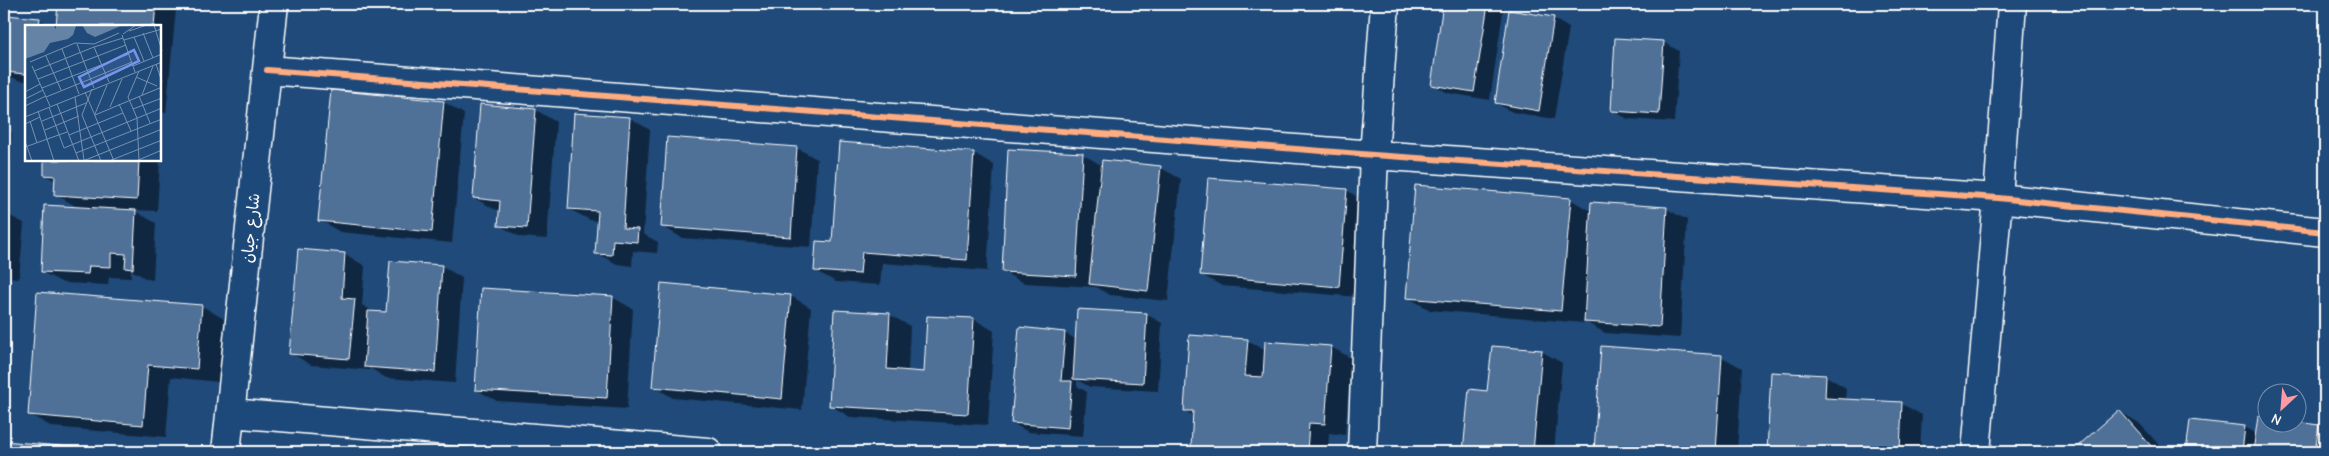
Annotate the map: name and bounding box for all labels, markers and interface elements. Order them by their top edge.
inset map [25,25,161,161]
street label: شارع جيان [238,192,266,264]
north arrow [2256,384,2306,434]
text: N [2269,410,2284,429]

